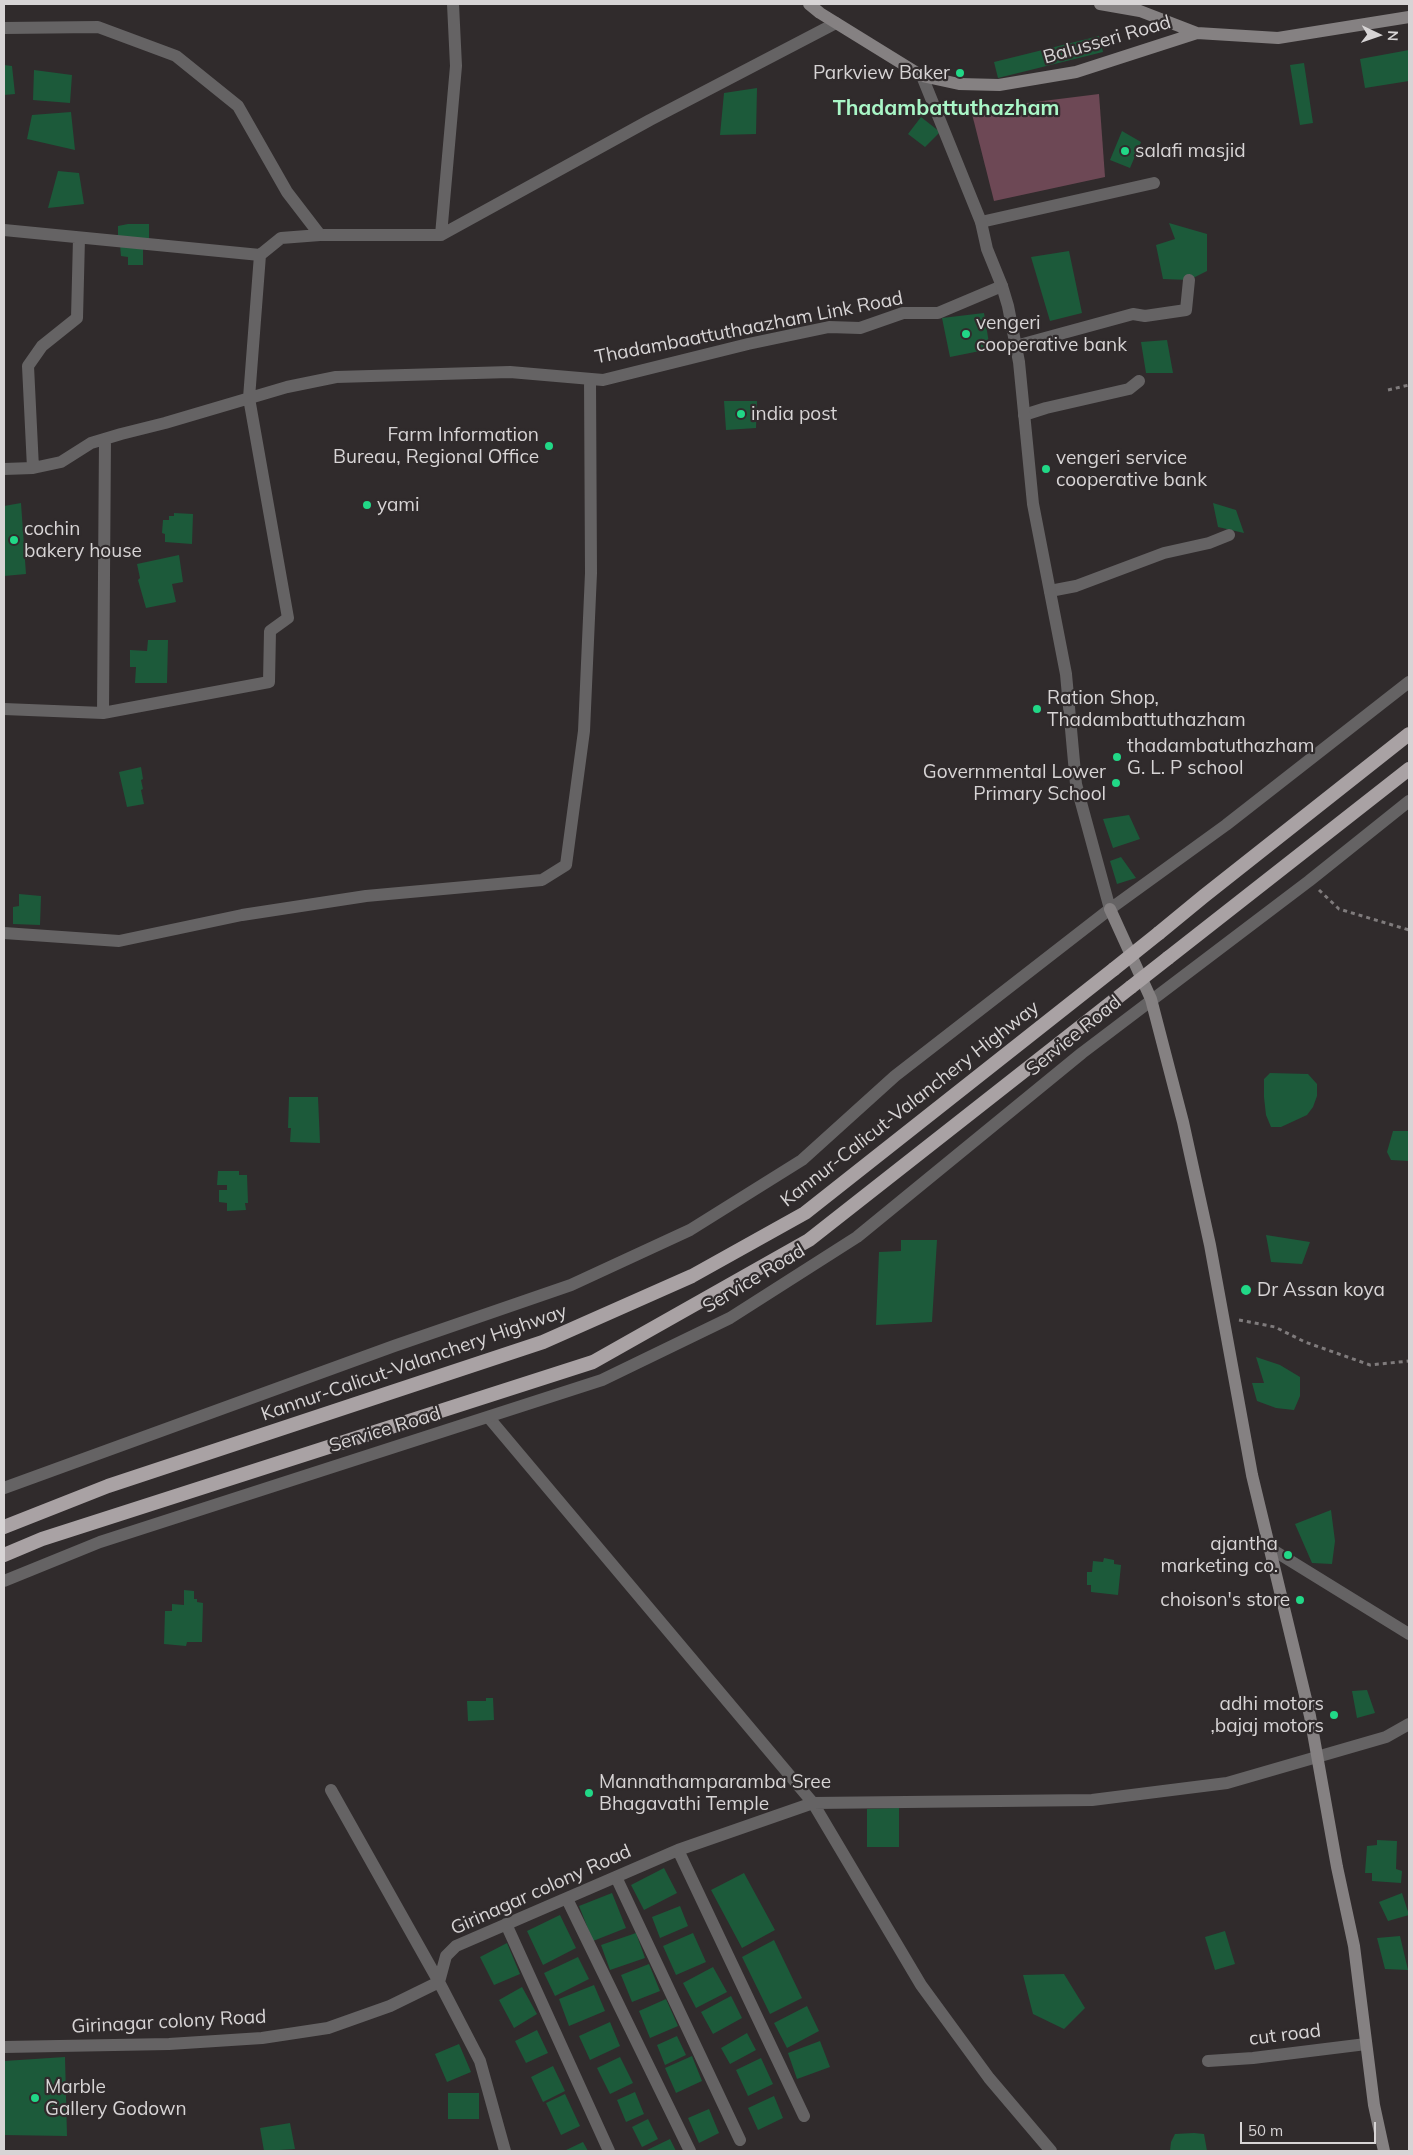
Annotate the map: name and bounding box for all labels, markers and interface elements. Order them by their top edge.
north arrow [1353,10,1403,60]
street label: Balusseri Road [1040,11,1174,69]
text: N [1384,30,1402,42]
place label: Parkview Baker [813,62,950,84]
marker: Parkview Baker [954,67,966,79]
district label: Thadambattuthazham [833,96,1059,122]
place label: salafi masjid [1135,140,1246,162]
marker: salafi masjid [1119,145,1131,157]
street label: Thadambaattuthaazham Link Road [593,287,905,369]
place label: vengeri cooperative bank [976,312,1127,356]
marker: vengeri cooperative bank [960,328,972,340]
place label: india post [751,403,837,425]
marker: india post [735,408,747,420]
place label: Farm Information Bureau, Regional Office [333,424,539,468]
marker: Farm Information Bureau, Regional Office [543,440,555,452]
place label: vengeri service cooperative bank [1056,447,1207,491]
marker: vengeri service cooperative bank [1040,463,1052,475]
place label: yami [377,494,420,516]
marker: yami [361,499,373,511]
place label: cochin bakery house [24,518,142,562]
marker: cochin bakery house [8,534,20,546]
place label: Ration Shop, Thadambattuthazham [1047,687,1246,731]
marker: Ration Shop, Thadambattuthazham [1031,703,1043,715]
place label: thadambatuthazham G. L. P school [1127,735,1314,779]
marker: thadambatuthazham G. L. P school [1111,751,1123,763]
place label: Governmental Lower Primary School [923,761,1106,805]
marker: Governmental Lower Primary School [1110,777,1122,789]
street label: Service Road [1022,991,1126,1081]
street label: Kannur-Calicut-Valanchery Highway [776,996,1044,1212]
street label: Service Road [699,1240,809,1318]
place label: Dr Assan koya [1257,1279,1385,1301]
marker: Dr Assan koya [1239,1283,1253,1297]
street label: Kannur-Calicut-Valanchery Highway [258,1300,570,1426]
street label: Service Road [327,1402,443,1458]
place label: ajantha marketing co. [1160,1533,1278,1577]
marker: ajantha marketing co. [1282,1549,1294,1561]
place label: choison's store [1160,1589,1290,1611]
marker: choison's store [1294,1594,1306,1606]
place label: adhi motors ,bajaj motors [1210,1693,1324,1737]
marker: adhi motors ,bajaj motors [1328,1709,1340,1721]
place label: Mannathamparamba Sree Bhagavathi Temple [599,1771,831,1815]
marker: Mannathamparamba Sree Bhagavathi Temple [583,1787,595,1799]
street label: Girinagar colony Road [447,1840,635,1940]
street label: Girinagar colony Road [71,2006,267,2038]
street label: cut road [1248,2019,1322,2051]
place label: Marble Gallery Godown [45,2076,187,2120]
marker: Marble Gallery Godown [29,2092,41,2104]
scale bar [1243,2112,1379,2144]
text: 50 m [1248,2121,1283,2140]

